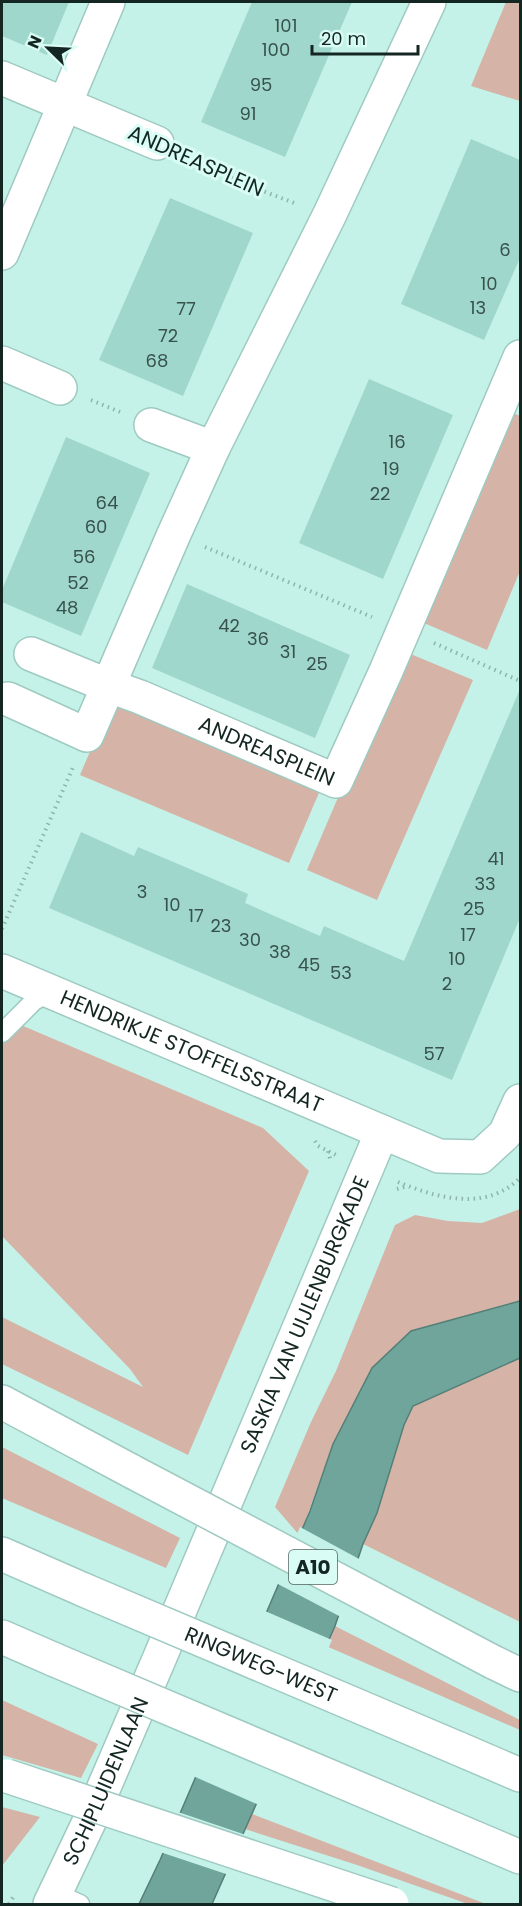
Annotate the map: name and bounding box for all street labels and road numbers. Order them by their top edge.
street label: ANDREASPLEIN [124,118,269,203]
street label: ANDREASPLEIN [194,709,340,793]
street label: HENDRIKJE STOFFELSSTRAAT [56,982,328,1119]
street label: SASKIA VAN UIJLENBURGKADE [233,1171,376,1458]
road number: A10 [289,1550,337,1584]
street label: RINGWEG-WEST [180,1619,342,1710]
street label: SCHIPLUIDENLAAN [55,1692,155,1870]

